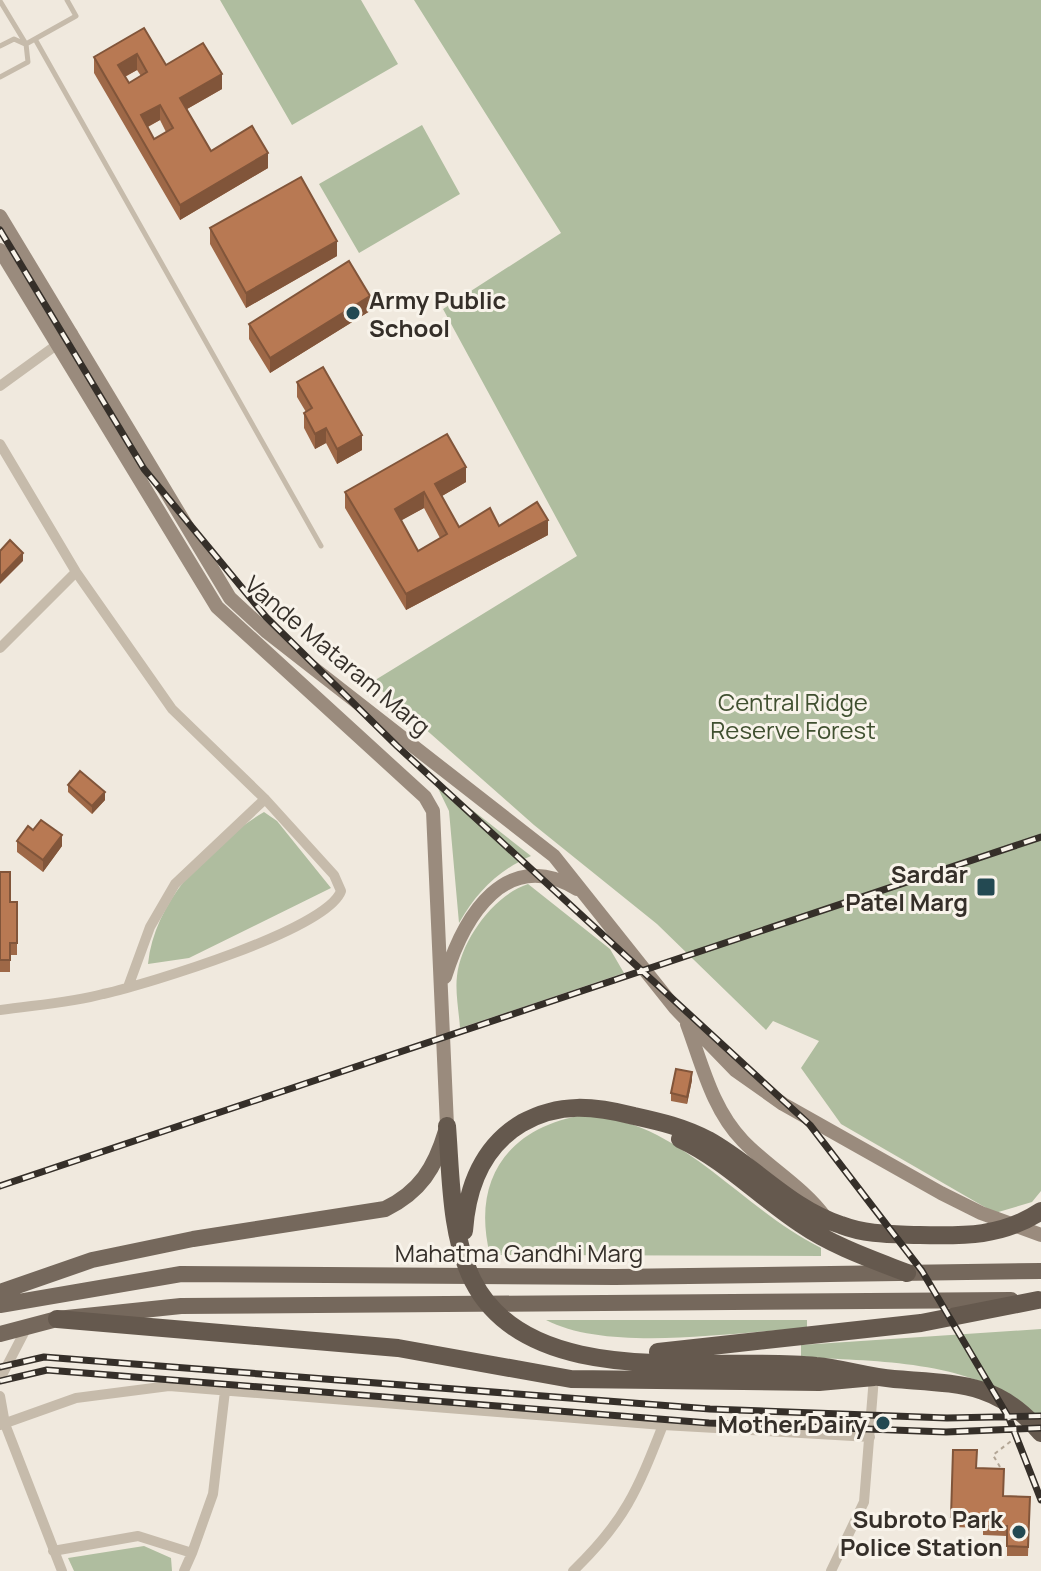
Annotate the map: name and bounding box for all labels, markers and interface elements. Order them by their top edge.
place label: Army Public School [369,283,507,344]
marker: Army Public School [344,304,362,322]
street label: Vande Mataram Marg [238,567,438,743]
park label: Central Ridge Reserve Forest [710,685,876,746]
place label: Sardar Patel Marg [845,857,968,918]
marker: Sardar Patel Marg [975,876,997,898]
street label: Mahatma Gandhi Marg [395,1236,643,1269]
place label: Mother Dairy [717,1407,868,1440]
marker: Mother Dairy [874,1414,892,1432]
place label: Subroto Park Police Station [840,1502,1004,1563]
marker: Subroto Park Police Station [1010,1523,1028,1541]

